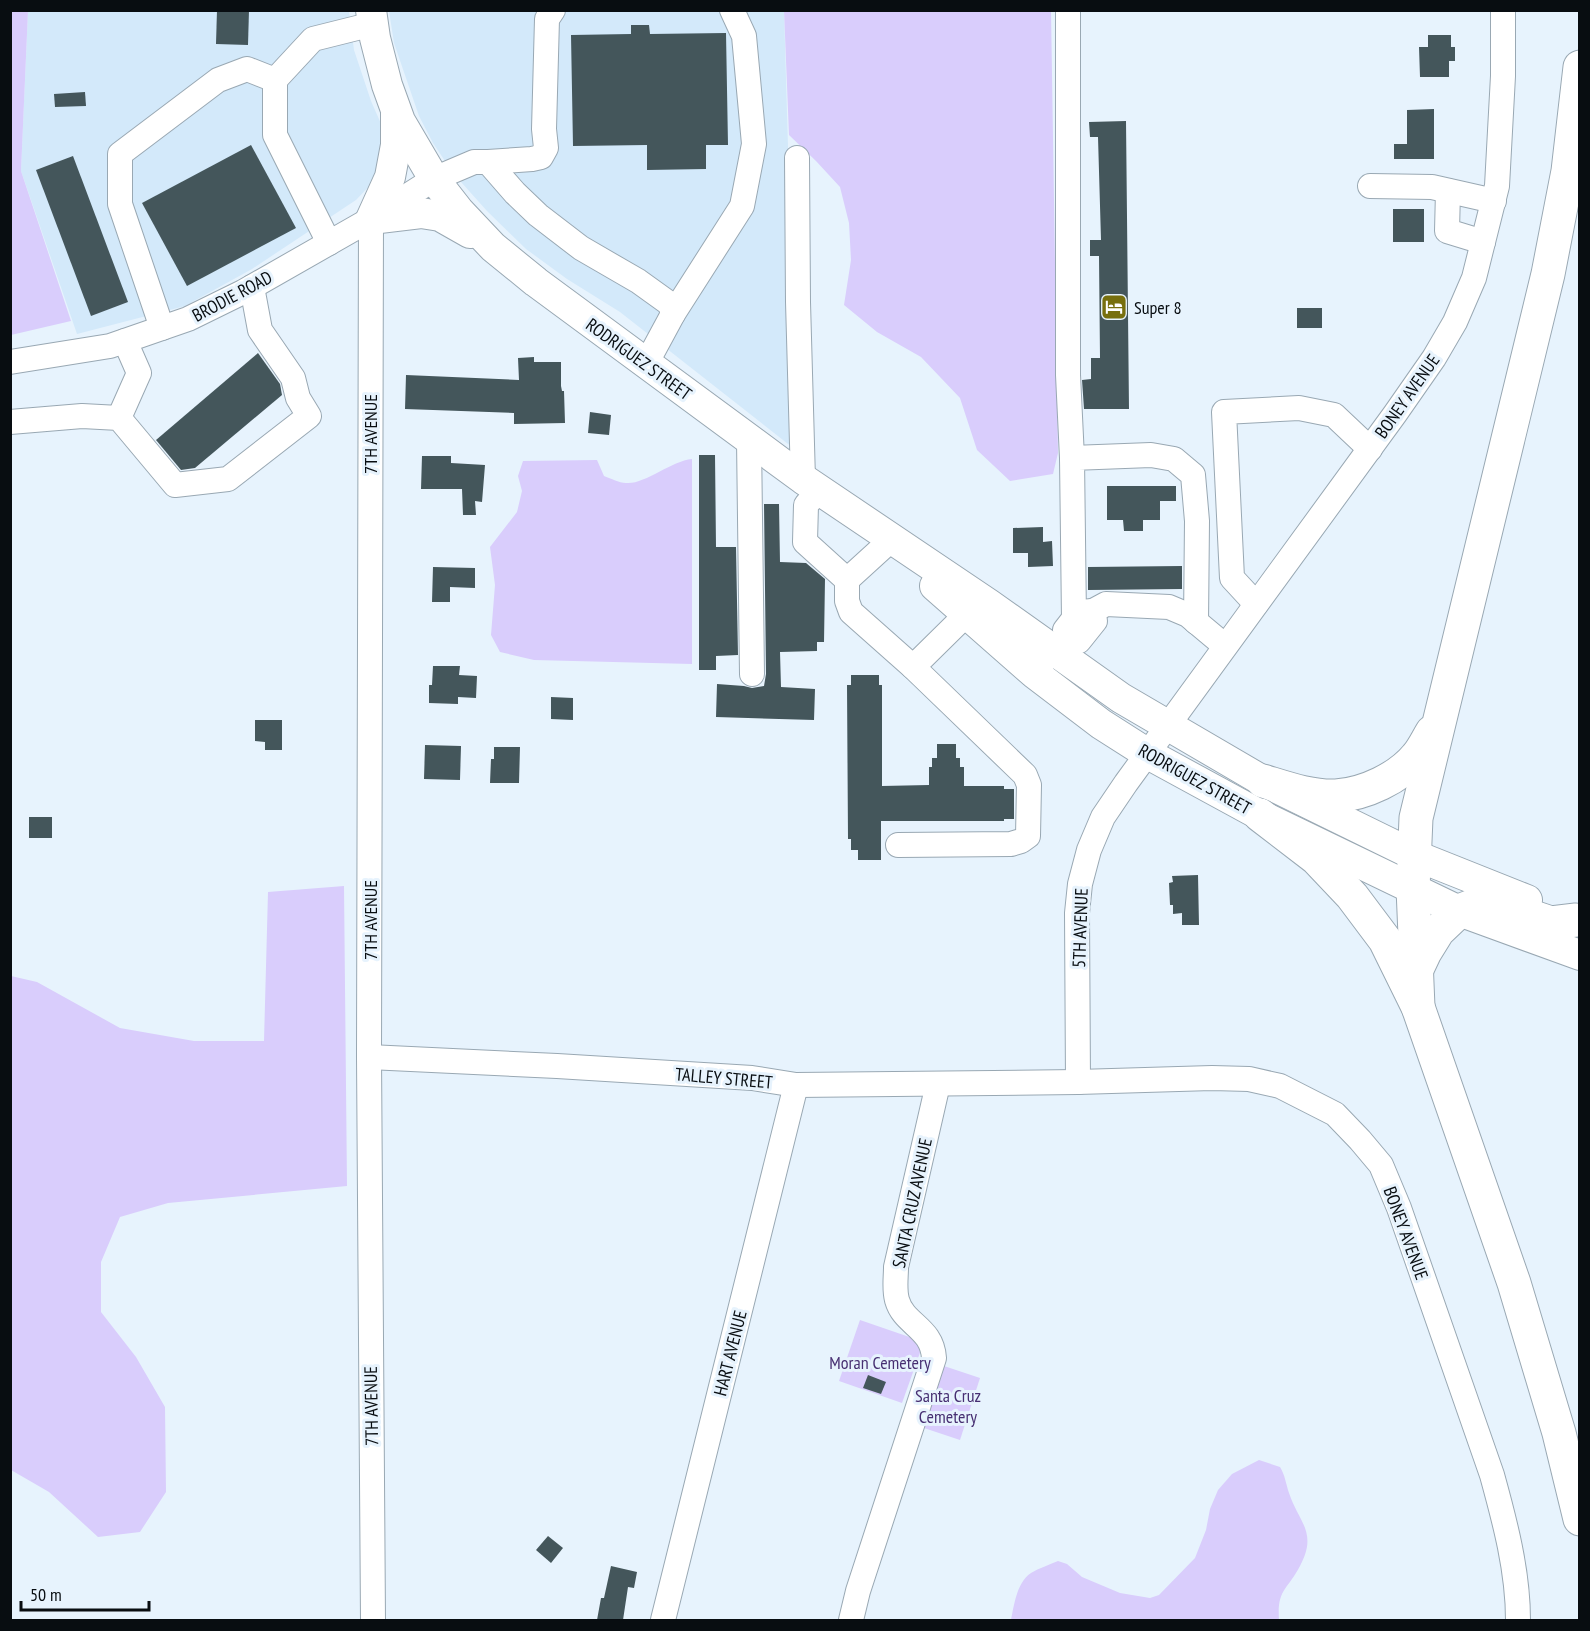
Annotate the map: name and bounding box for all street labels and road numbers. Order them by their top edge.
street label: BRODIE ROAD [188,265,276,327]
street label: RODRIGUEZ STREET [582,313,696,405]
street label: BONEY AVENUE [1370,349,1444,443]
street label: 7TH AVENUE [359,394,382,474]
street label: RODRIGUEZ STREET [1135,739,1255,819]
street label: 7TH AVENUE [359,880,382,960]
street label: 5TH AVENUE [1067,888,1093,968]
street label: TALLEY STREET [674,1062,774,1094]
street label: SANTA CRUZ AVENUE [887,1136,937,1270]
street label: BONEY AVENUE [1379,1183,1433,1283]
street label: HART AVENUE [708,1308,752,1398]
street label: 7TH AVENUE [359,1366,383,1446]

